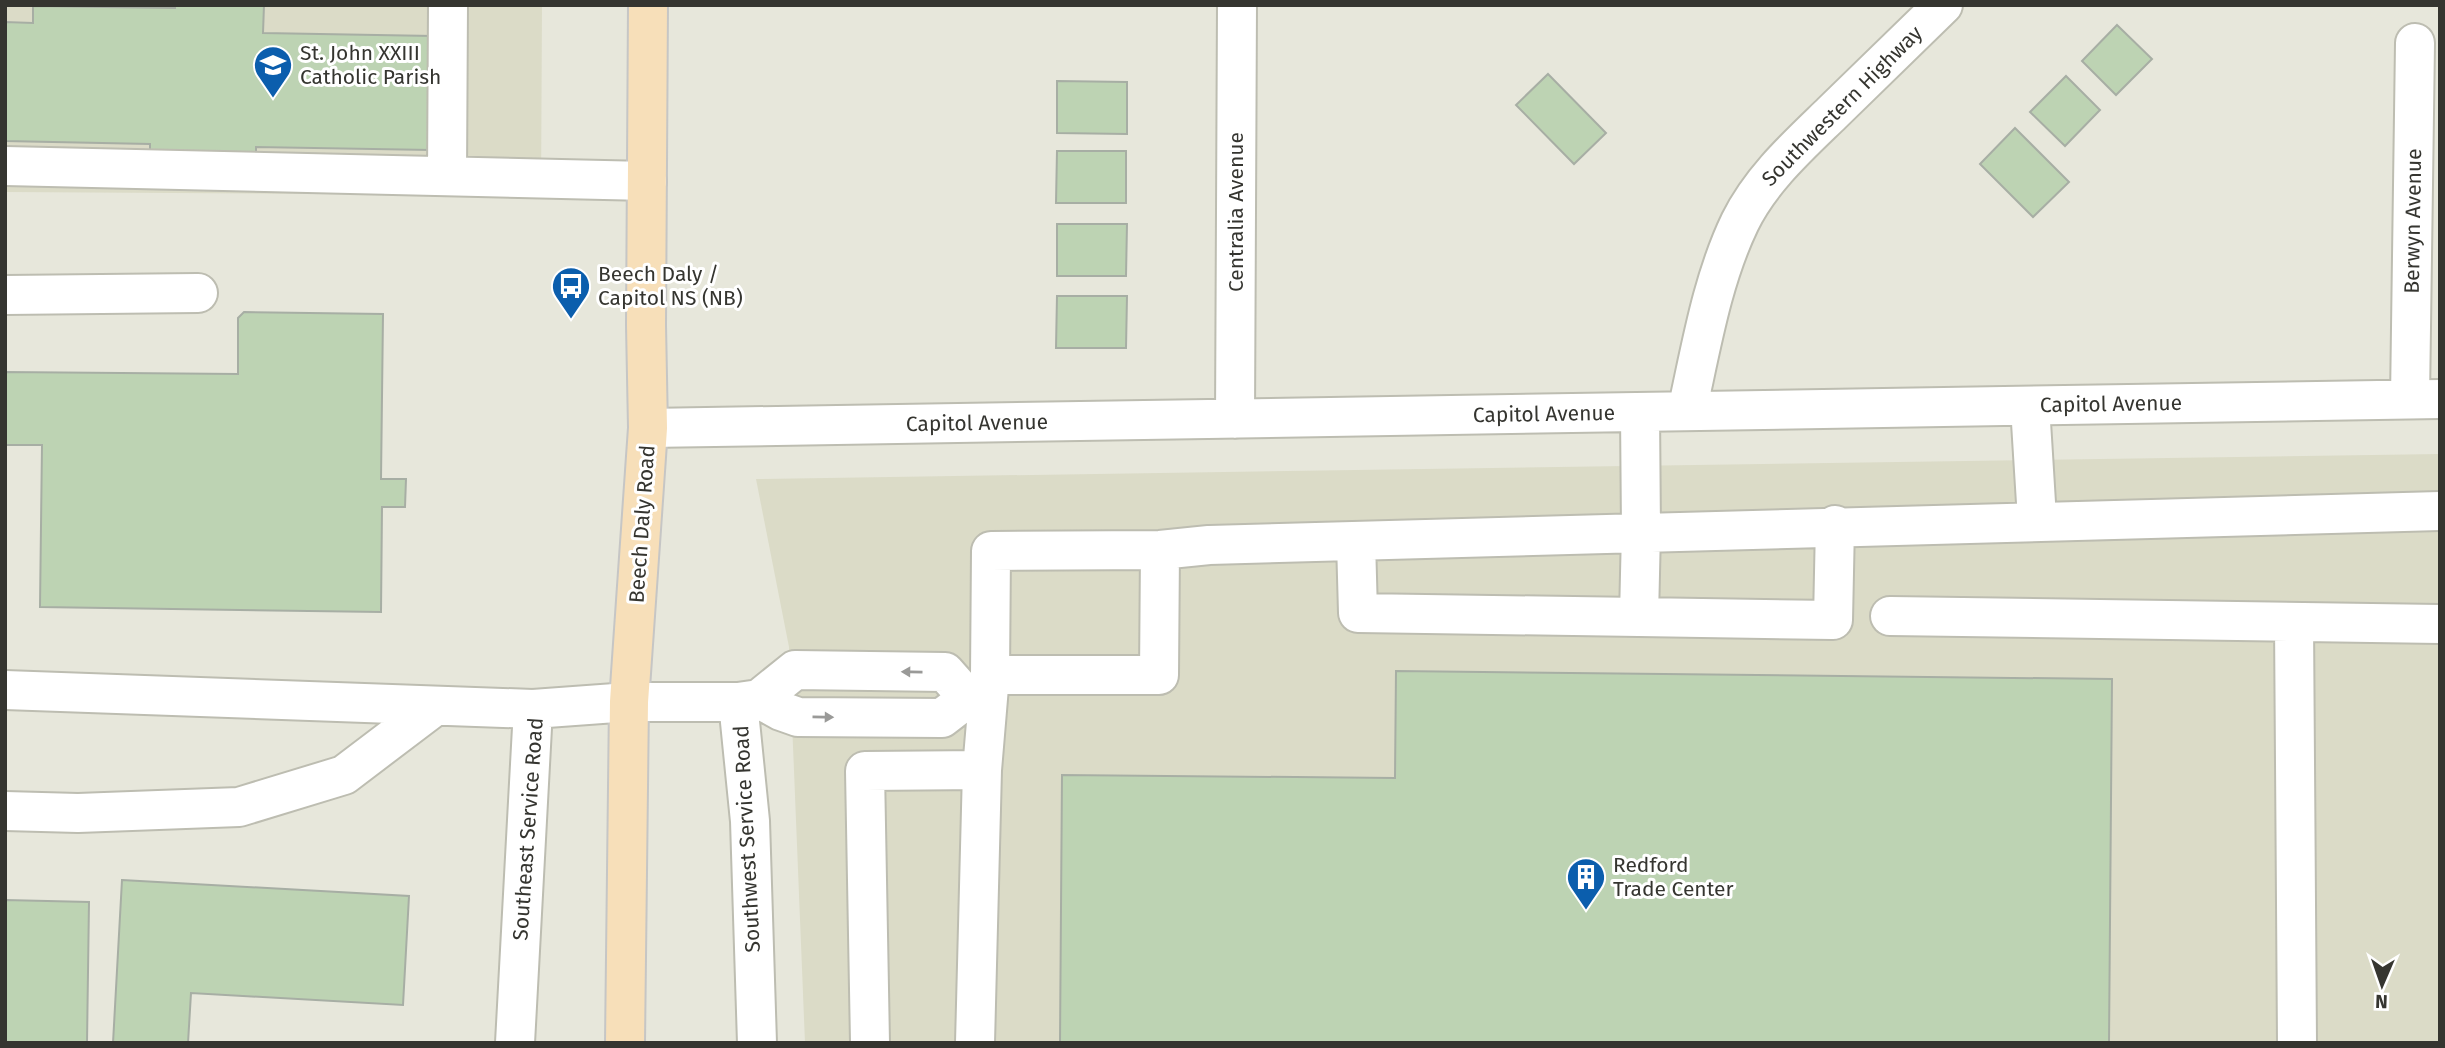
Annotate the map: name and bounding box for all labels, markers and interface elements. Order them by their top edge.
street label: Southwestern Highway [1756,20,1928,192]
place label: St. John XXIII Catholic Parish [300,40,441,90]
school or university icon: St. John XXIII Catholic Parish [252,44,294,99]
street label: Centralia Avenue [1223,132,1249,292]
street label: Berwyn Avenue [2399,148,2427,294]
place label: Beech Daly / Capitol NS (NB) [598,261,743,311]
bus stop icon: Beech Daly / Capitol NS (NB) [550,265,592,320]
street label: Capitol Avenue [2040,390,2182,418]
street label: Capitol Avenue [1473,400,1615,428]
street label: Capitol Avenue [906,409,1048,437]
street label: Beech Daly Road [624,444,660,604]
one-way arrow [900,666,922,678]
one-way arrow [813,711,835,723]
street label: Southeast Service Road [507,717,549,941]
street label: Southwest Service Road [728,725,766,953]
place label: Redford Trade Center [1613,852,1734,902]
building icon: Redford Trade Center [1565,856,1607,911]
north arrow [2347,950,2417,1020]
text: N [2375,990,2388,1013]

